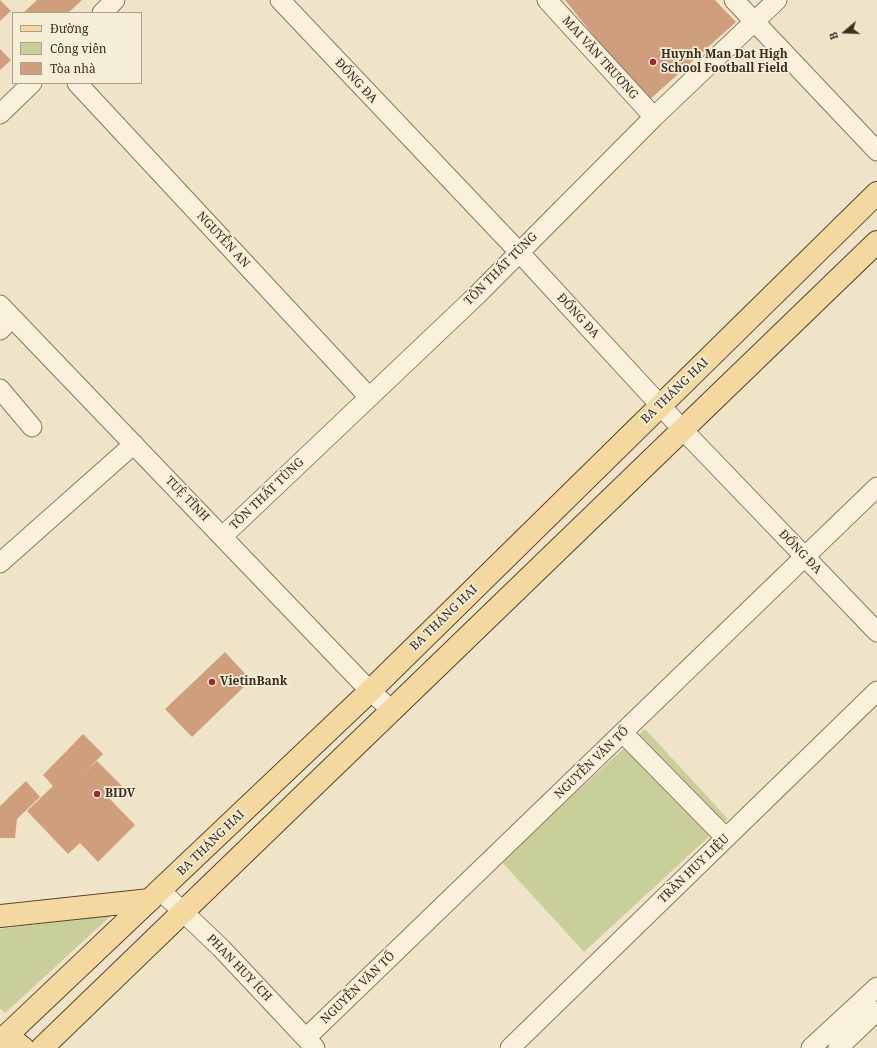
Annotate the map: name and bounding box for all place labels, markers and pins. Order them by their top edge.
place label: Huynh Man Dat High School Football Field [661,48,788,76]
marker: Huynh Man Dat High School Football Field [648,57,658,67]
place label: VietinBank [220,675,287,689]
marker: VietinBank [207,677,217,687]
place label: BIDV [105,787,135,801]
marker: BIDV [92,789,102,799]

